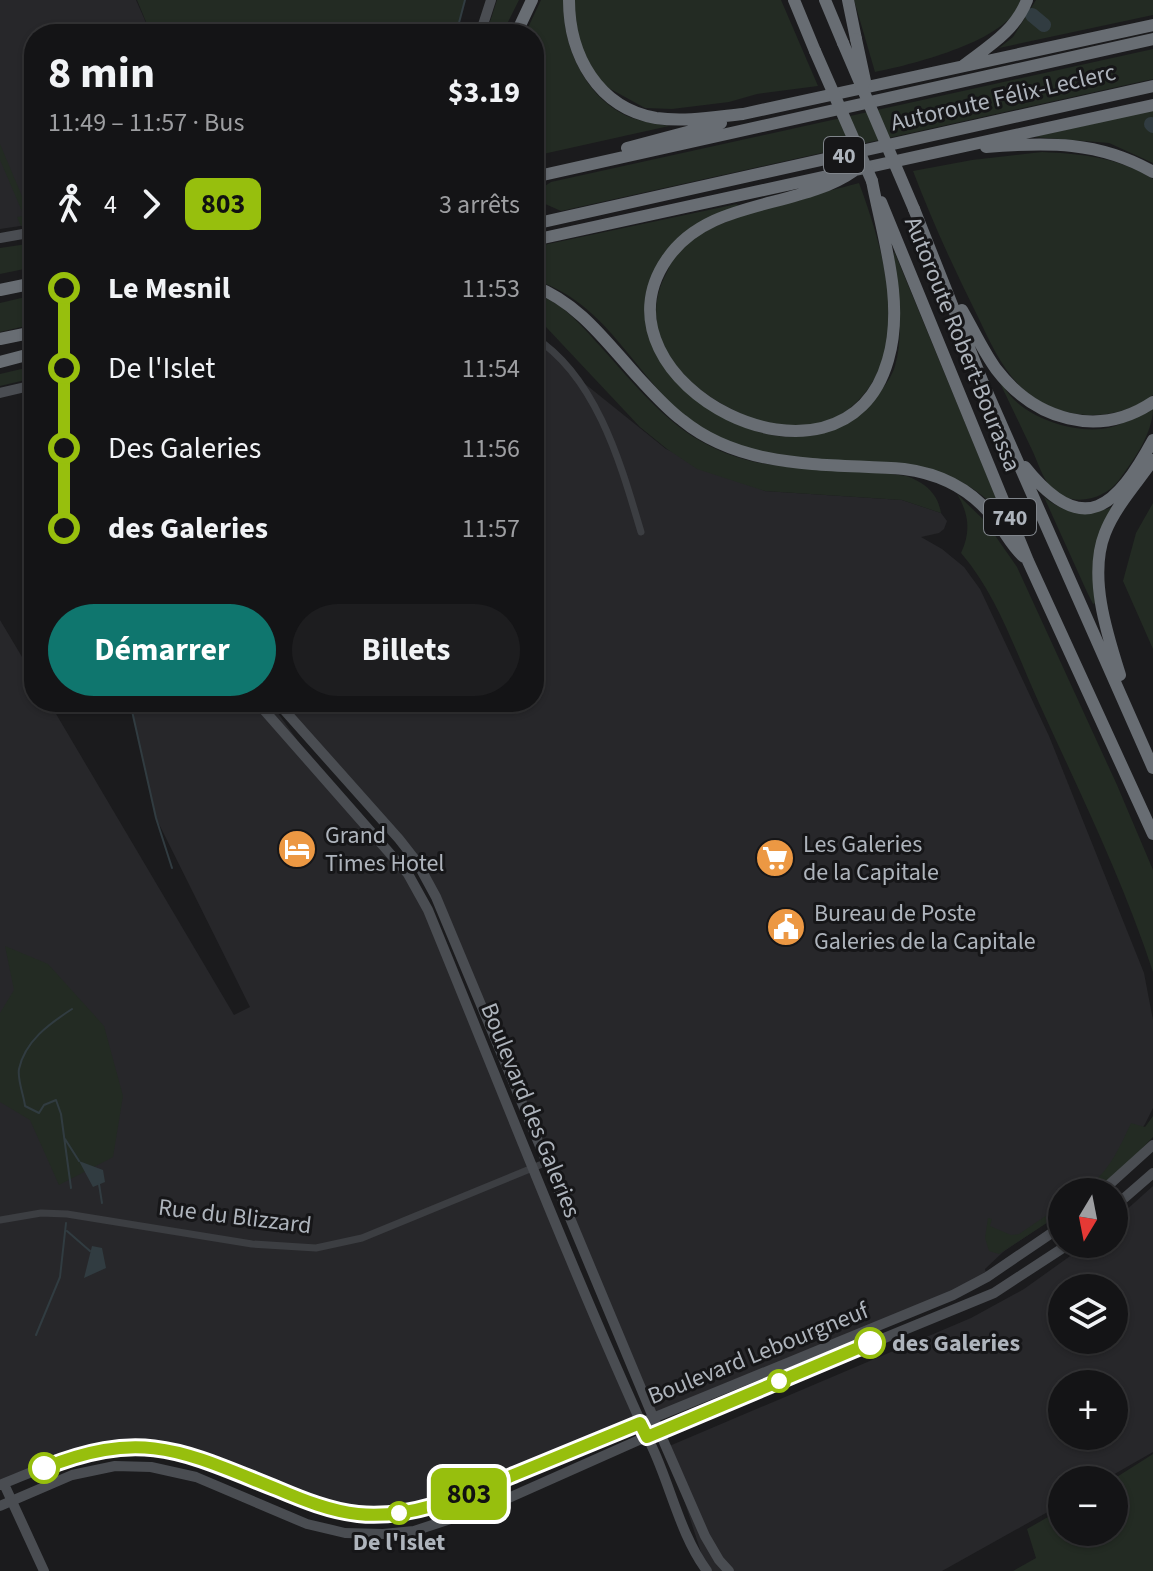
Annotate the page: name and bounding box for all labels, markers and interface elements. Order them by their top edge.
text: 8 min [48,42,155,105]
street label: Autoroute Félix-Leclerc [887,55,1119,140]
text: $3.19 [448,71,520,114]
text: 11:49 – 11:57 · Bus [48,104,244,141]
road number: 40 [824,137,864,173]
icon: walk [48,182,92,226]
icon: forward [129,182,173,226]
text: 803 [201,184,245,224]
text: 4 [104,186,117,223]
text: 3 arrêts [439,186,520,223]
street label: Autoroute Robert-Bourassa [895,211,1030,477]
text: Le Mesnil [108,267,230,310]
text: 11:53 [462,270,520,307]
text: De l'Islet [108,347,215,390]
text: 11:54 [462,350,520,387]
text: Des Galeries [108,427,261,470]
text: 11:56 [462,430,520,467]
road number: 740 [984,499,1036,535]
text: des Galeries [108,507,268,550]
text: 11:57 [462,510,520,547]
button: Démarrer [48,604,276,696]
button: Billets [292,604,520,696]
place label: Grand Times Hotel [325,818,444,881]
place label: Les Galeries de la Capitale [803,827,939,890]
hotel icon: Grand Times Hotel [276,828,318,870]
supermarket icon: Les Galeries de la Capitale [754,837,796,879]
place label: Bureau de Poste Galeries de la Capitale [814,896,1036,959]
public building icon: Bureau de Poste Galeries de la Capitale [765,906,807,948]
street label: Boulevard des Galeries [472,998,590,1223]
north arrow [1048,1178,1128,1258]
map controls [1048,1178,1128,1546]
street label: Rue du Blizzard [156,1190,314,1243]
button: layers [1048,1274,1128,1354]
street label: Boulevard Lebourgneuf [643,1293,875,1414]
place label: des Galeries [892,1326,1020,1361]
marker: des Galeries [855,1328,885,1358]
unlabelled marker [768,1370,790,1392]
button: + [1048,1370,1128,1450]
unlabelled marker [29,1453,59,1483]
button: − [1048,1466,1128,1546]
line badge: 803 [423,1468,515,1520]
text: 803 [447,1474,491,1514]
marker: De l'Islet [388,1502,410,1524]
place label: De l'Islet [353,1525,445,1560]

